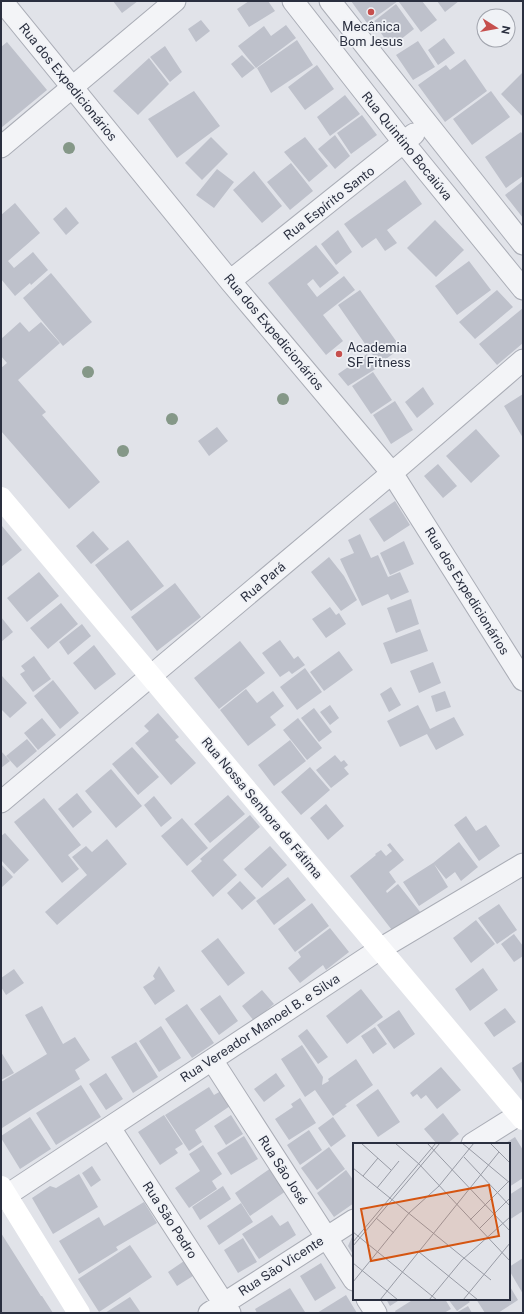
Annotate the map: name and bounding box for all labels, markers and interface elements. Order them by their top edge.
marker: Mecânica Bom Jesus [366,7,376,17]
north arrow [476,8,516,48]
place label: Mecânica Bom Jesus [339,19,403,49]
street label: Rua dos Expedicionários [16,20,120,144]
text: N [499,25,513,35]
street label: Rua Quintino Bocaiúva [359,89,455,203]
street label: Rua Espírito Santo [281,163,377,243]
street label: Rua dos Expedicionários [221,271,327,393]
place label: Academia SF Fitness [347,340,411,370]
marker: Academia SF Fitness [334,349,344,359]
street label: Rua dos Expedicionários [422,525,512,657]
street label: Rua Pará [238,559,288,605]
street label: Rua Nossa Senhora de Fátima [198,734,326,882]
street label: Rua Vereador Manoel B. e Silva [178,971,342,1085]
street label: Rua São José [255,1133,311,1207]
inset map [353,1143,510,1300]
street label: Rua São Pedro [140,1179,200,1261]
street label: Rua São Vicente [236,1233,326,1299]

